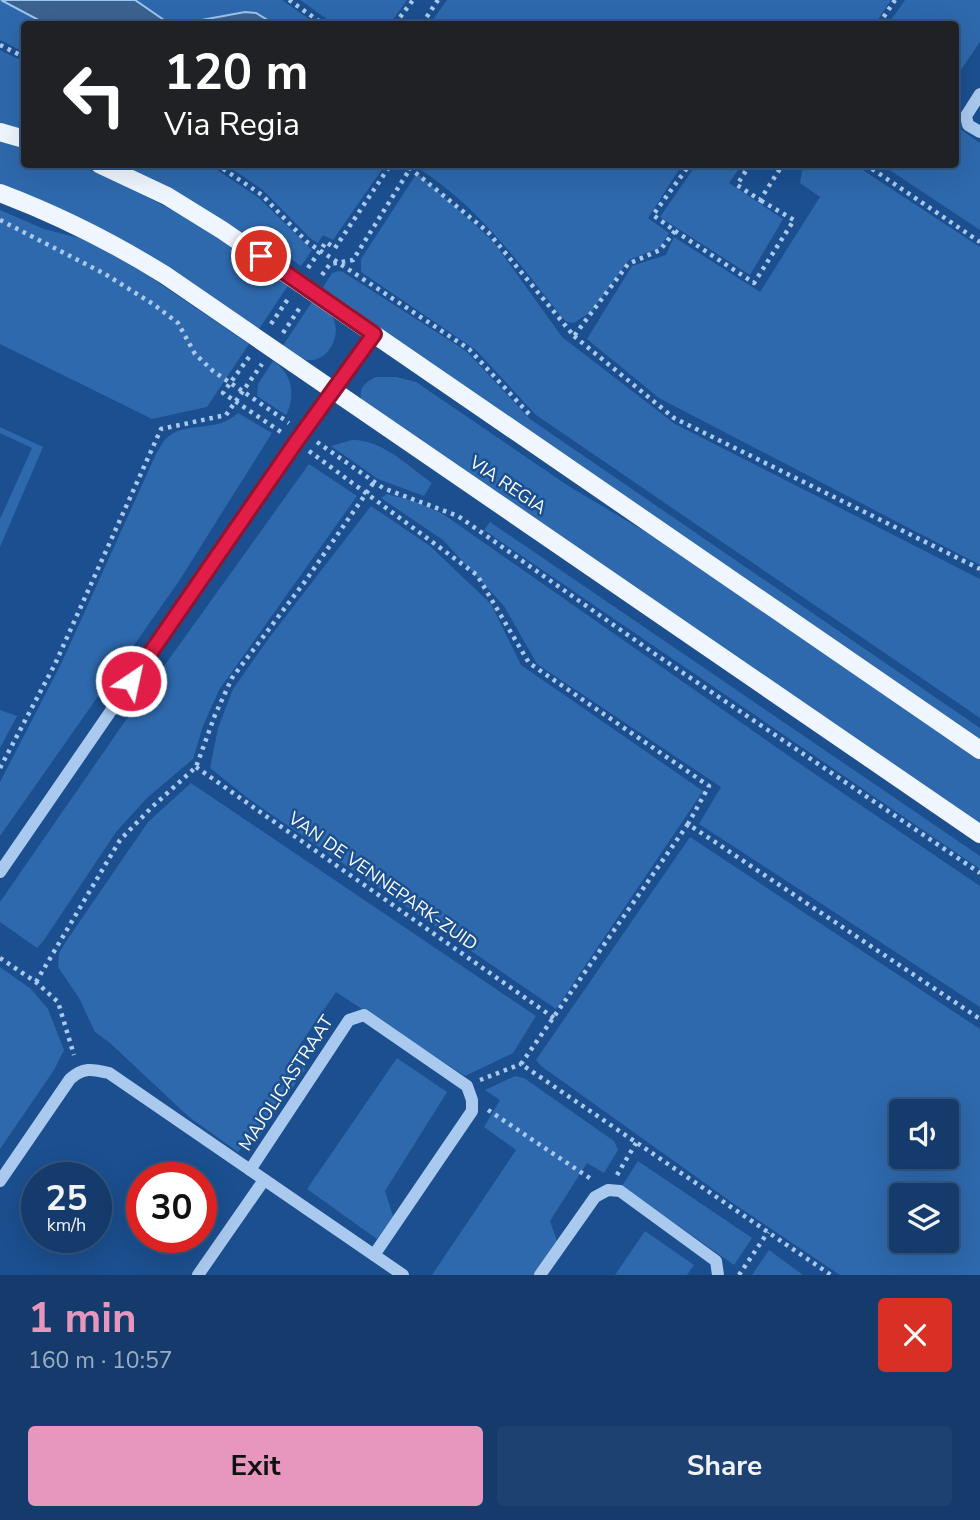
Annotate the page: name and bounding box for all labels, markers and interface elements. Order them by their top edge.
text: 120 m [164,39,308,106]
icon: left [49,49,140,140]
text: Via Regia [164,103,300,146]
pin [231,226,291,286]
icon: arrive [242,237,280,275]
street label: VIA REGIA [464,450,551,520]
position arrow [94,644,168,718]
street label: VAN DE VENNEPARK-ZUID [283,806,483,956]
street label: MAJOLICASTRAAT [233,1011,339,1155]
map controls [889,1099,959,1253]
button: sound [889,1099,959,1169]
speed limit sign: 30 [126,1162,217,1253]
text: 25 [45,1175,88,1222]
button: layers [889,1183,959,1253]
text: km/h [47,1213,86,1237]
text: 1 min [28,1290,137,1347]
button: close [878,1298,952,1372]
text: 160 m · 10:57 [28,1345,173,1376]
button: Exit [28,1426,483,1506]
button: Share [497,1426,952,1506]

